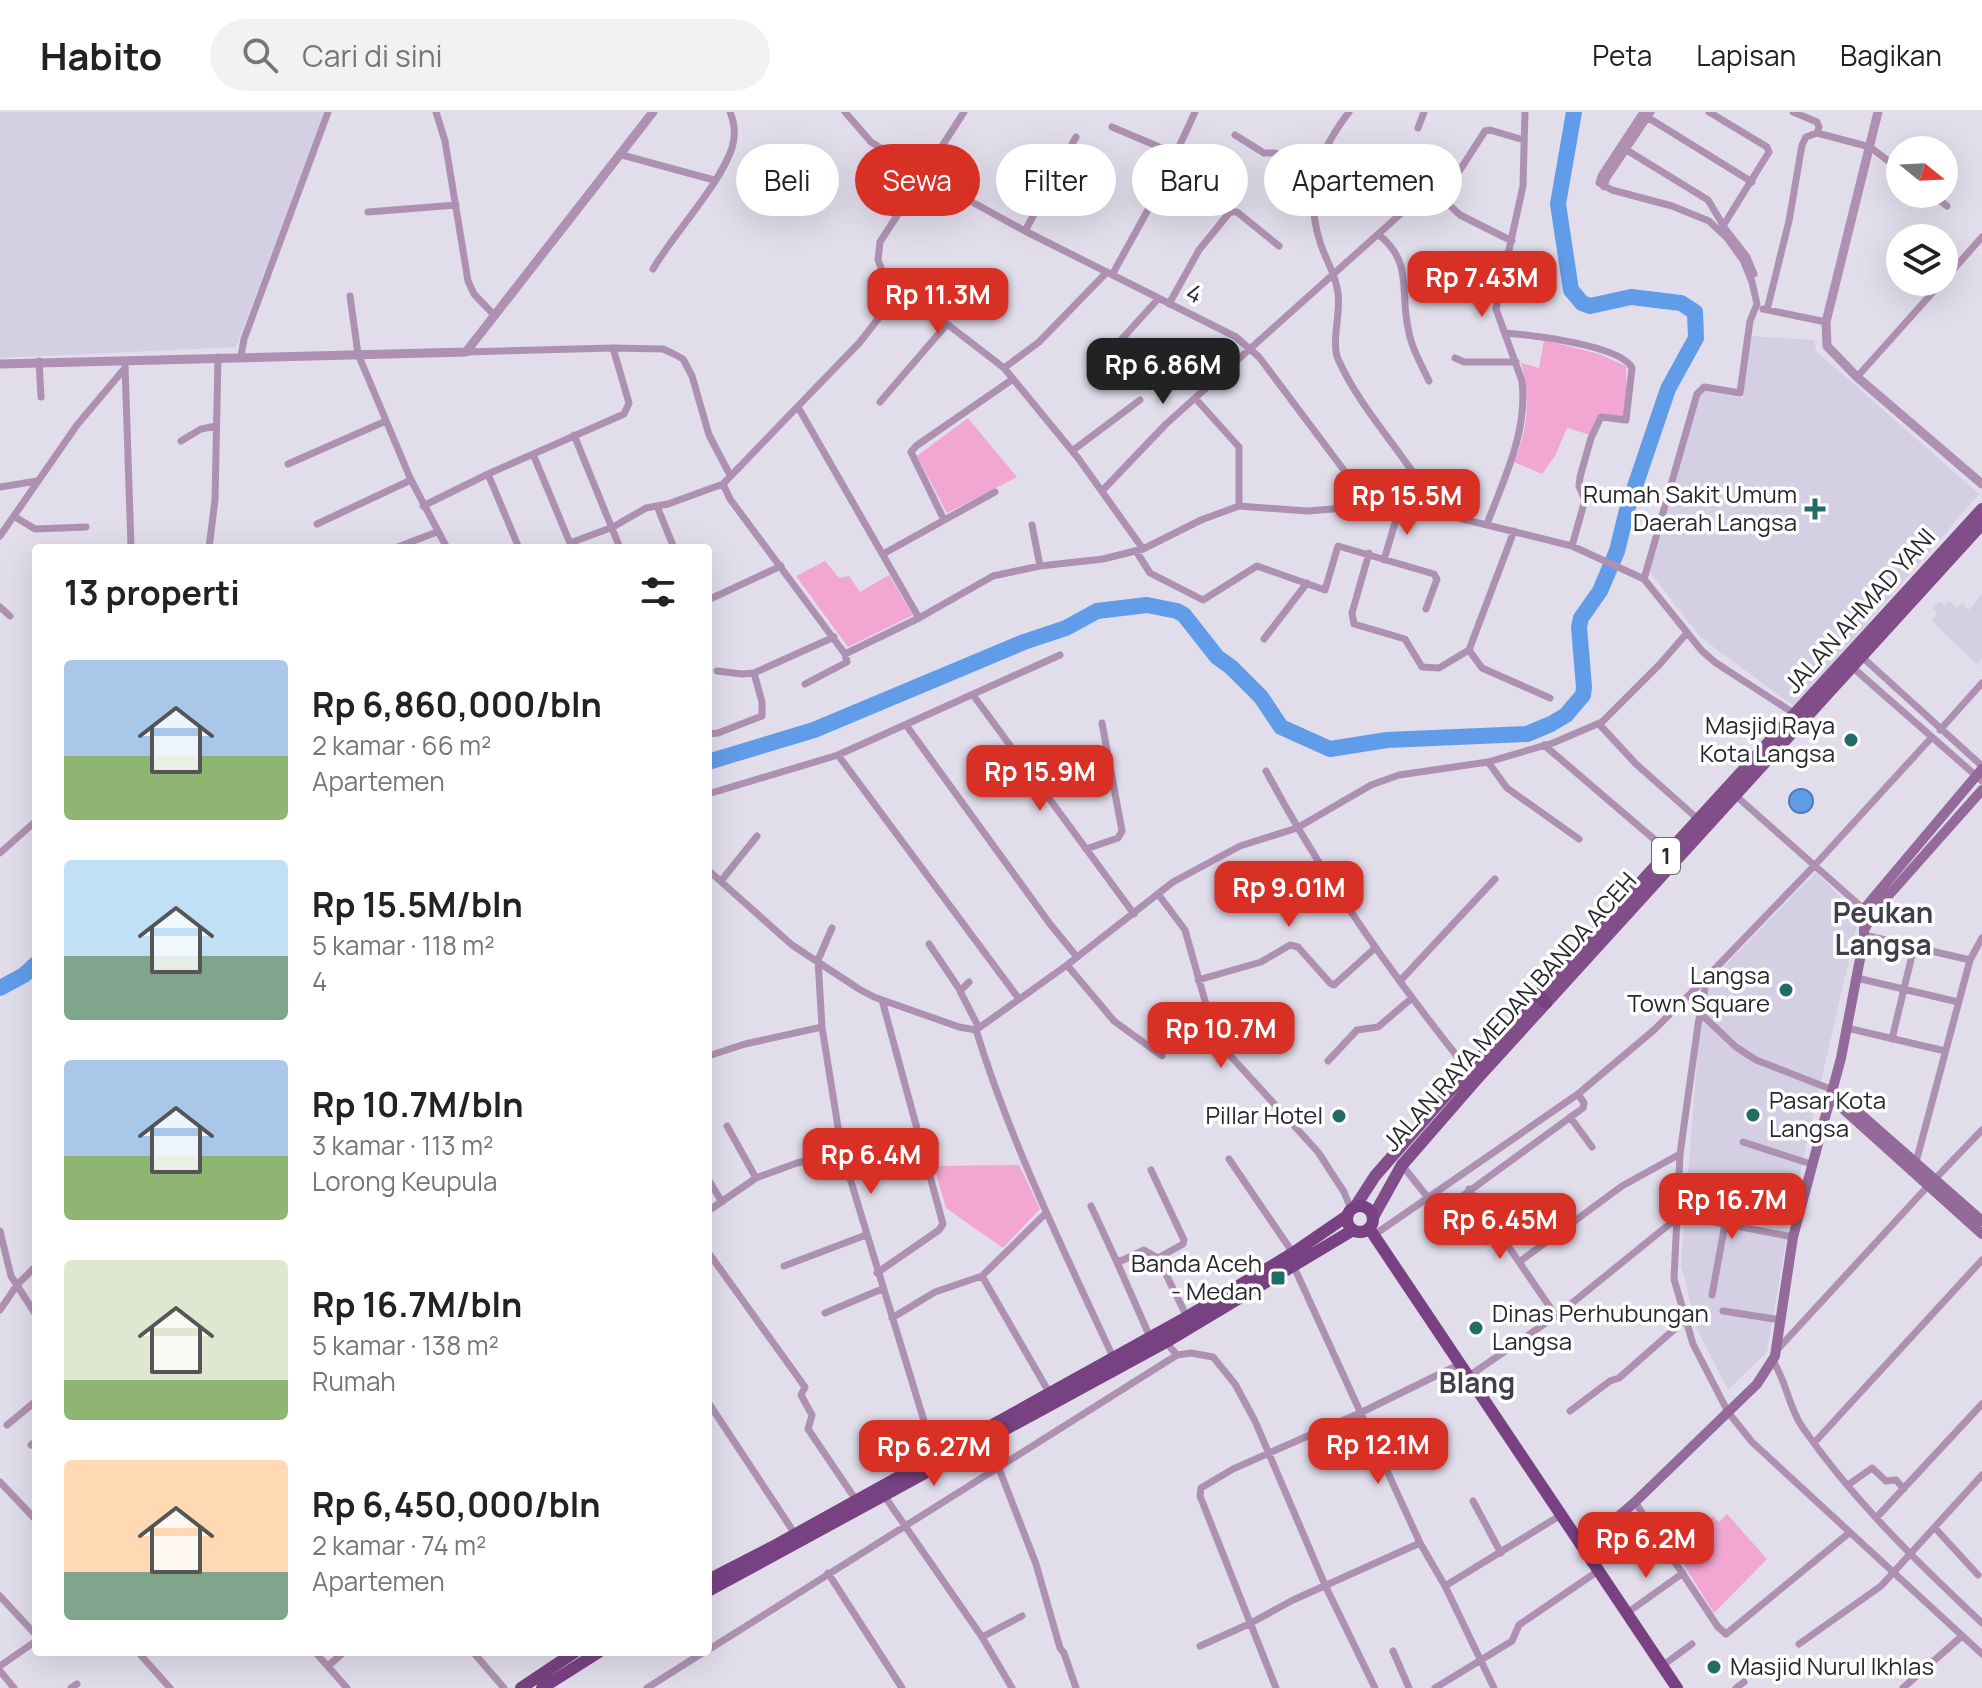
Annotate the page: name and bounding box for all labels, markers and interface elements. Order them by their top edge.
search box [210,19,770,91]
text: Habito [40,29,162,81]
icon: search [238,33,282,77]
text: Cari di sini [302,35,443,76]
text: Peta [1592,36,1652,74]
text: Lapisan [1696,36,1796,74]
text: Bagikan [1840,36,1942,74]
north arrow [1886,136,1958,208]
map controls [1886,136,1958,296]
chip: Beli [736,144,839,216]
chip: Sewa [855,144,980,216]
chip: Filter [996,144,1116,216]
chip: Baru [1132,144,1248,216]
chip: Apartemen [1264,144,1462,216]
button: layers [1886,224,1958,296]
pin: Rp 7.43M [1399,251,1565,319]
text: Rp 7.43M [1426,259,1538,295]
pin: Rp 11.3M [855,268,1021,336]
street label: 4 [1181,275,1208,311]
text: Rp 11.3M [885,276,991,312]
pin: Rp 6.86M [1080,338,1246,406]
text: Rp 6.86M [1105,346,1221,382]
pin: Rp 15.5M [1324,469,1490,537]
text: Rp 15.5M [1352,477,1462,513]
place label: Rumah Sakit Umum Daerah Langsa [1583,477,1797,538]
marker: Rumah Sakit Umum Daerah Langsa [1804,498,1826,520]
street label: JALAN AHMAD YANI [1776,520,1942,700]
text: 13 properti [64,569,240,615]
icon: filters [636,570,680,614]
text: Rp 6,860,000/bln [312,681,602,727]
icon: home [128,692,224,788]
place label: Masjid Raya Kota Langsa [1700,708,1835,769]
text: 2 kamar · 66 m² [312,727,491,763]
marker: Masjid Raya Kota Langsa [1842,731,1860,749]
pin: Rp 15.9M [957,745,1123,813]
text: Rp 15.9M [984,753,1096,789]
text: Apartemen [312,763,445,799]
road number: 1 [1652,838,1680,874]
pin: Rp 9.01M [1206,861,1372,929]
street label: JALAN RAYA MEDAN BANDA ACEH [1375,864,1643,1158]
text: Rp 9.01M [1232,869,1346,905]
text: Rp 15.5M/bln [312,881,523,927]
icon: home [128,892,224,988]
district label: Peukan Langsa [1833,893,1933,963]
text: 5 kamar · 118 m² [312,927,495,963]
place label: Langsa Town Square [1627,958,1770,1019]
text: 4 [312,963,327,999]
marker: Langsa Town Square [1777,981,1795,999]
pin: Rp 10.7M [1138,1002,1304,1070]
text: Rp 10.7M [1166,1010,1276,1046]
text: Rp 10.7M/bln [312,1081,523,1127]
place label: Pasar Kota Langsa [1769,1083,1886,1144]
icon: home [128,1092,224,1188]
place label: Pillar Hotel [1206,1098,1323,1131]
marker: Pasar Kota Langsa [1744,1106,1762,1124]
marker: Pillar Hotel [1330,1107,1348,1125]
text: 3 kamar · 113 m² [312,1127,493,1163]
pin: Rp 6.4M [797,1128,945,1196]
text: Rp 6.4M [821,1136,921,1172]
text: Lorong Keupula [312,1163,498,1199]
pin: Rp 16.7M [1649,1173,1815,1241]
text: Rp 16.7M [1677,1181,1787,1217]
pin: Rp 6.45M [1417,1193,1583,1261]
text: Rp 6.45M [1442,1201,1558,1237]
place label: Banda Aceh - Medan [1131,1246,1262,1307]
marker: Banda Aceh - Medan [1269,1269,1287,1287]
text: Rp 16.7M/bln [312,1281,522,1327]
icon: home [128,1292,224,1388]
place label: Dinas Perhubungan Langsa [1492,1296,1709,1357]
marker: Dinas Perhubungan Langsa [1467,1319,1485,1337]
text: 5 kamar · 138 m² [312,1327,499,1363]
text: Rumah [312,1363,396,1399]
district label: Blang [1439,1363,1515,1401]
pin: Rp 12.1M [1295,1418,1461,1486]
pin: Rp 6.27M [851,1420,1017,1488]
text: Rp 12.1M [1326,1426,1430,1462]
text: Rp 6.27M [877,1428,991,1464]
text: Rp 6,450,000/bln [312,1481,601,1527]
icon: home [128,1492,224,1588]
pin: Rp 6.2M [1572,1512,1720,1580]
text: Rp 6.2M [1596,1520,1696,1556]
text: 2 kamar · 74 m² [312,1527,487,1563]
text: Apartemen [312,1563,445,1599]
place label: Masjid Nurul Ikhlas [1730,1649,1934,1682]
marker: Masjid Nurul Ikhlas [1705,1658,1723,1676]

